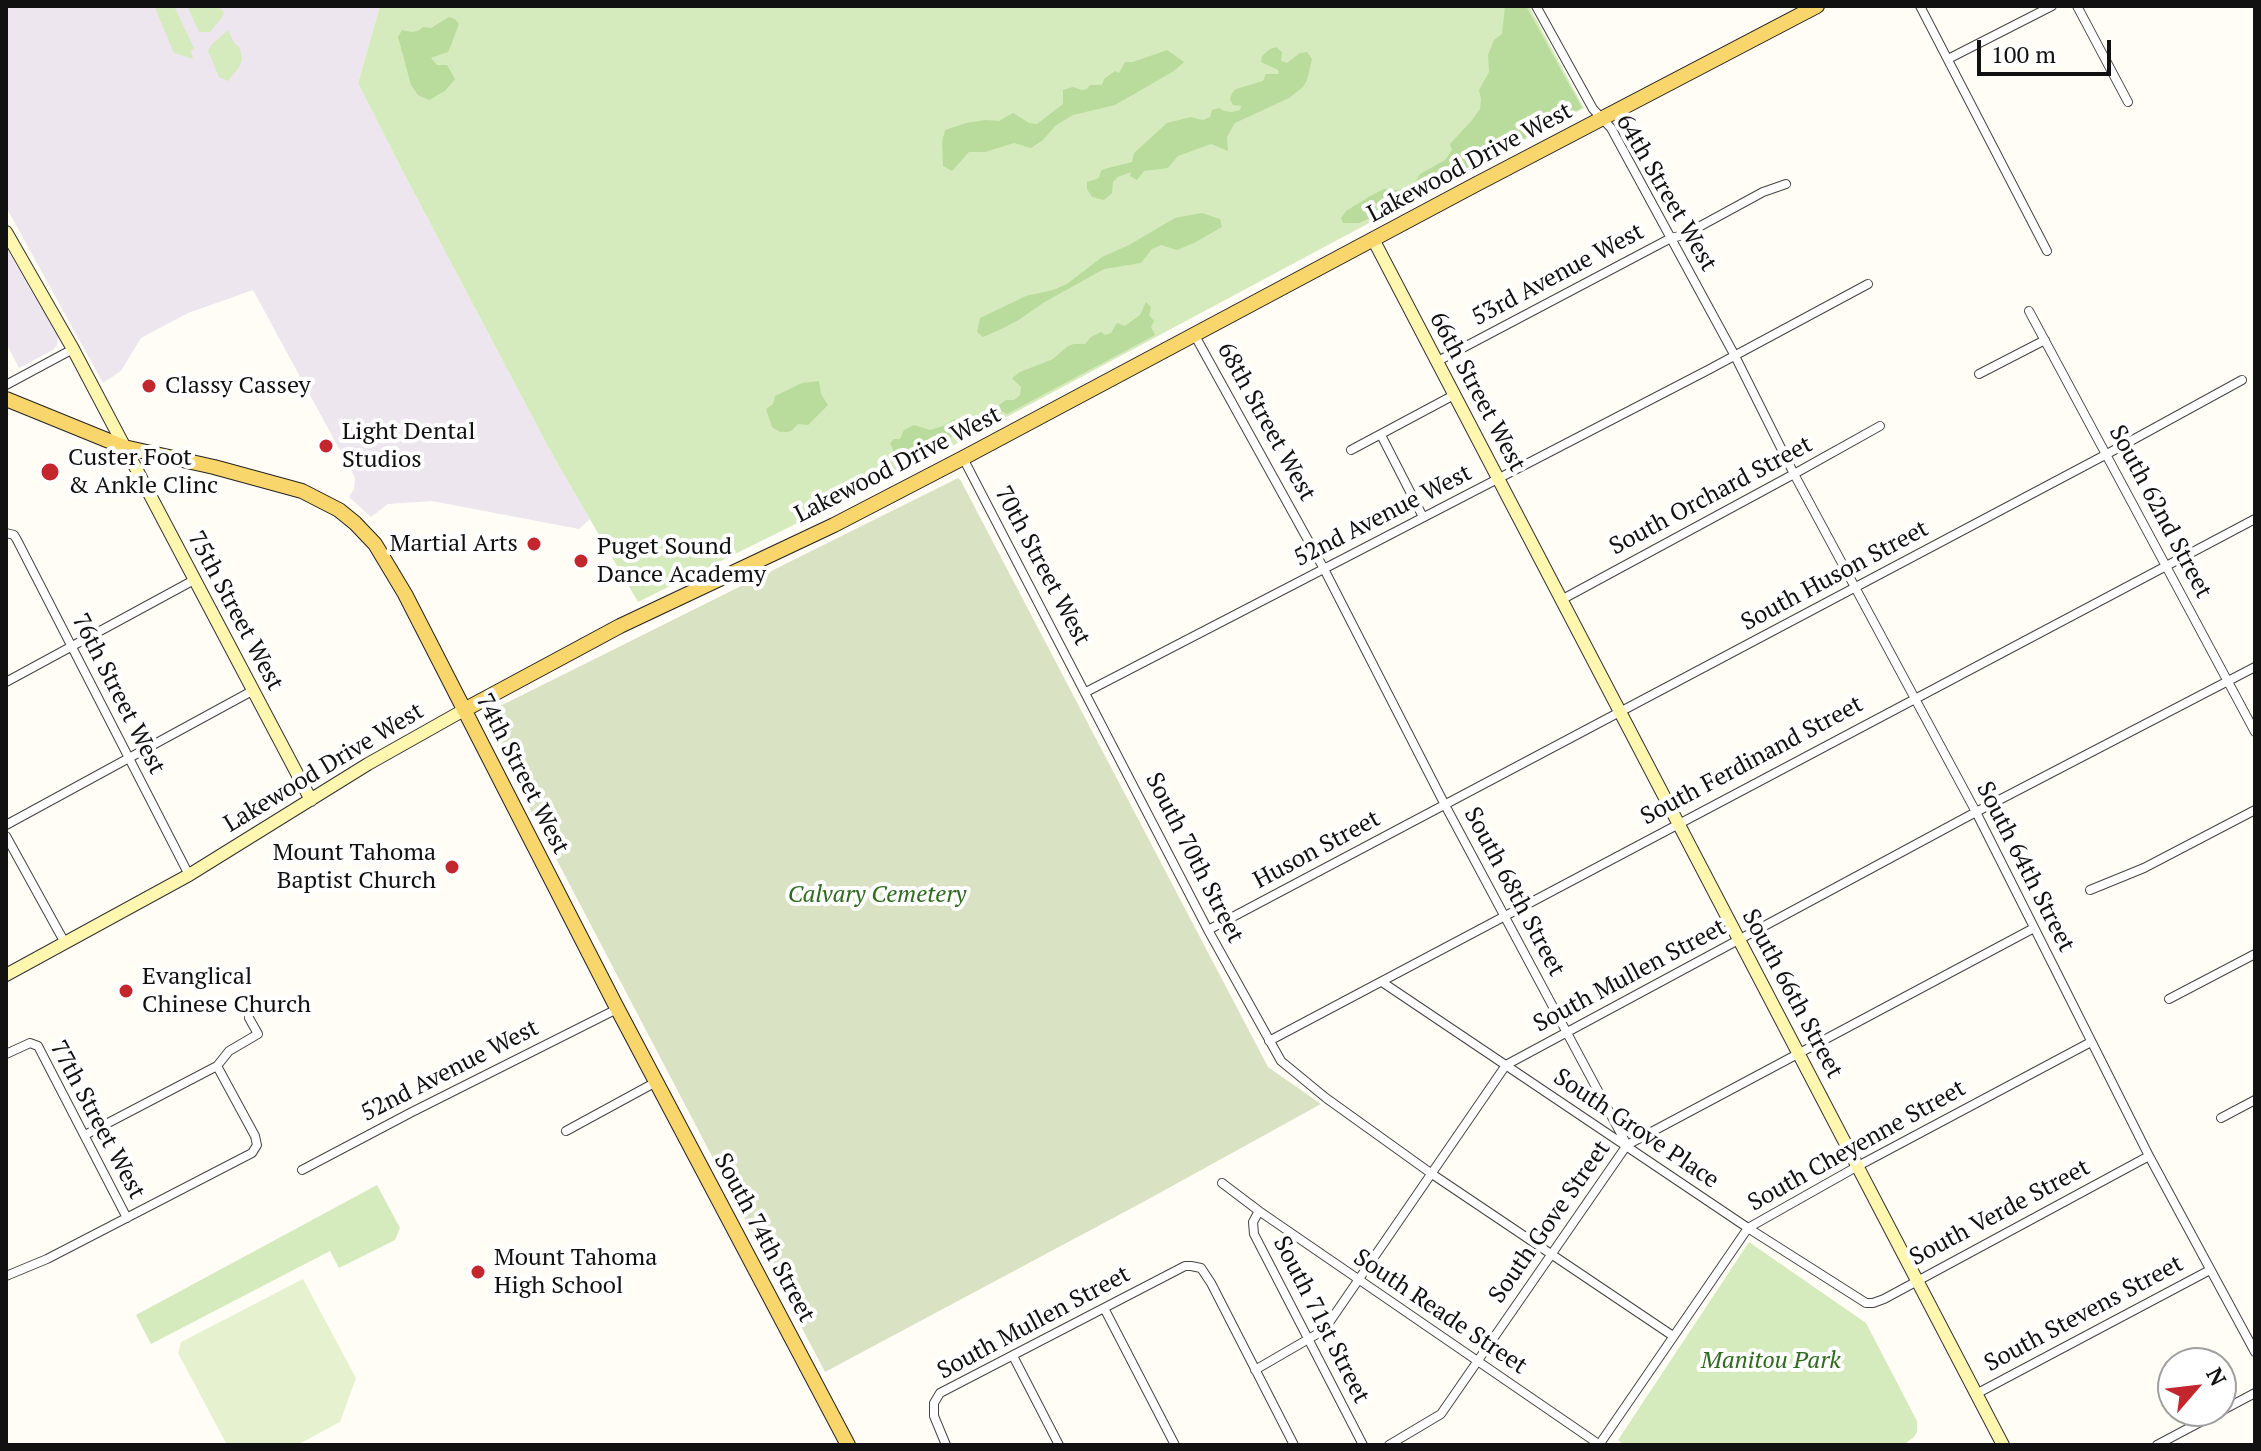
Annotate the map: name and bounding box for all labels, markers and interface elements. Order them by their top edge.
scale bar [1981,24,2115,74]
text: 100 m [1991,38,2056,70]
street label: Lakewood Drive West [1363,97,1577,229]
street label: 64th Street West [1609,109,1723,277]
street label: 53rd Avenue West [1467,218,1649,332]
street label: 66th Street West [1423,307,1531,477]
street label: 68th Street West [1211,338,1321,506]
place label: Classy Cassey [165,372,311,400]
marker: Classy Cassey [140,377,158,395]
street label: Lakewood Drive West [790,401,1006,529]
place label: Light Dental Studios [342,418,475,474]
street label: South 62nd Street [2102,421,2218,603]
street label: South Orchard Street [1605,430,1817,562]
marker: Light Dental Studios [317,437,335,455]
place label: Custer Foot & Ankle Clinc [68,444,218,500]
street label: 52nd Avenue West [1289,459,1477,573]
marker: Custer Foot & Ankle Clinc [39,461,61,483]
street label: 70th Street West [988,481,1096,651]
street label: South Huson Street [1737,515,1933,637]
street label: 75th Street West [181,526,289,696]
place label: Martial Arts [390,530,518,558]
place label: Puget Sound Dance Academy [597,533,766,589]
marker: Martial Arts [525,535,543,553]
marker: Puget Sound Dance Academy [572,552,590,570]
street label: 76th Street West [65,609,171,779]
street label: 74th Street West [469,689,575,859]
street label: South Ferdinand Street [1636,690,1868,832]
street label: Lakewood Drive West [219,697,429,839]
street label: South 70th Street [1139,768,1249,948]
street label: South 64th Street [1970,777,2080,957]
street label: South 68th Street [1457,803,1571,981]
street label: Huson Street [1249,805,1385,895]
place label: Mount Tahoma Baptist Church [273,839,436,895]
marker: Mount Tahoma Baptist Church [443,858,461,876]
park label: Calvary Cemetery [788,881,966,909]
street label: South 66th Street [1735,905,1849,1083]
street label: South Mullen Street [1529,913,1731,1039]
place label: Evanglical Chinese Church [142,963,311,1019]
marker: Evanglical Chinese Church [117,982,135,1000]
street label: 52nd Avenue West [356,1014,544,1128]
street label: 77th Street West [43,1036,151,1204]
street label: South Grove Place [1548,1063,1724,1195]
street label: South Cheyenne Street [1743,1074,1971,1218]
street label: South Gove Street [1483,1135,1617,1309]
street label: South 74th Street [707,1149,821,1327]
street label: South Verde Street [1905,1153,2095,1273]
street label: South 71st Street [1267,1232,1375,1408]
street label: South Reade Street [1348,1243,1532,1381]
place label: Mount Tahoma High School [494,1244,657,1300]
street label: South Stevens Street [1980,1250,2188,1378]
street label: South Mullen Street [933,1260,1135,1386]
marker: Mount Tahoma High School [469,1263,487,1281]
park label: Manitou Park [1701,1347,1841,1375]
north arrow [2157,1347,2237,1427]
text: N [2200,1362,2234,1391]

